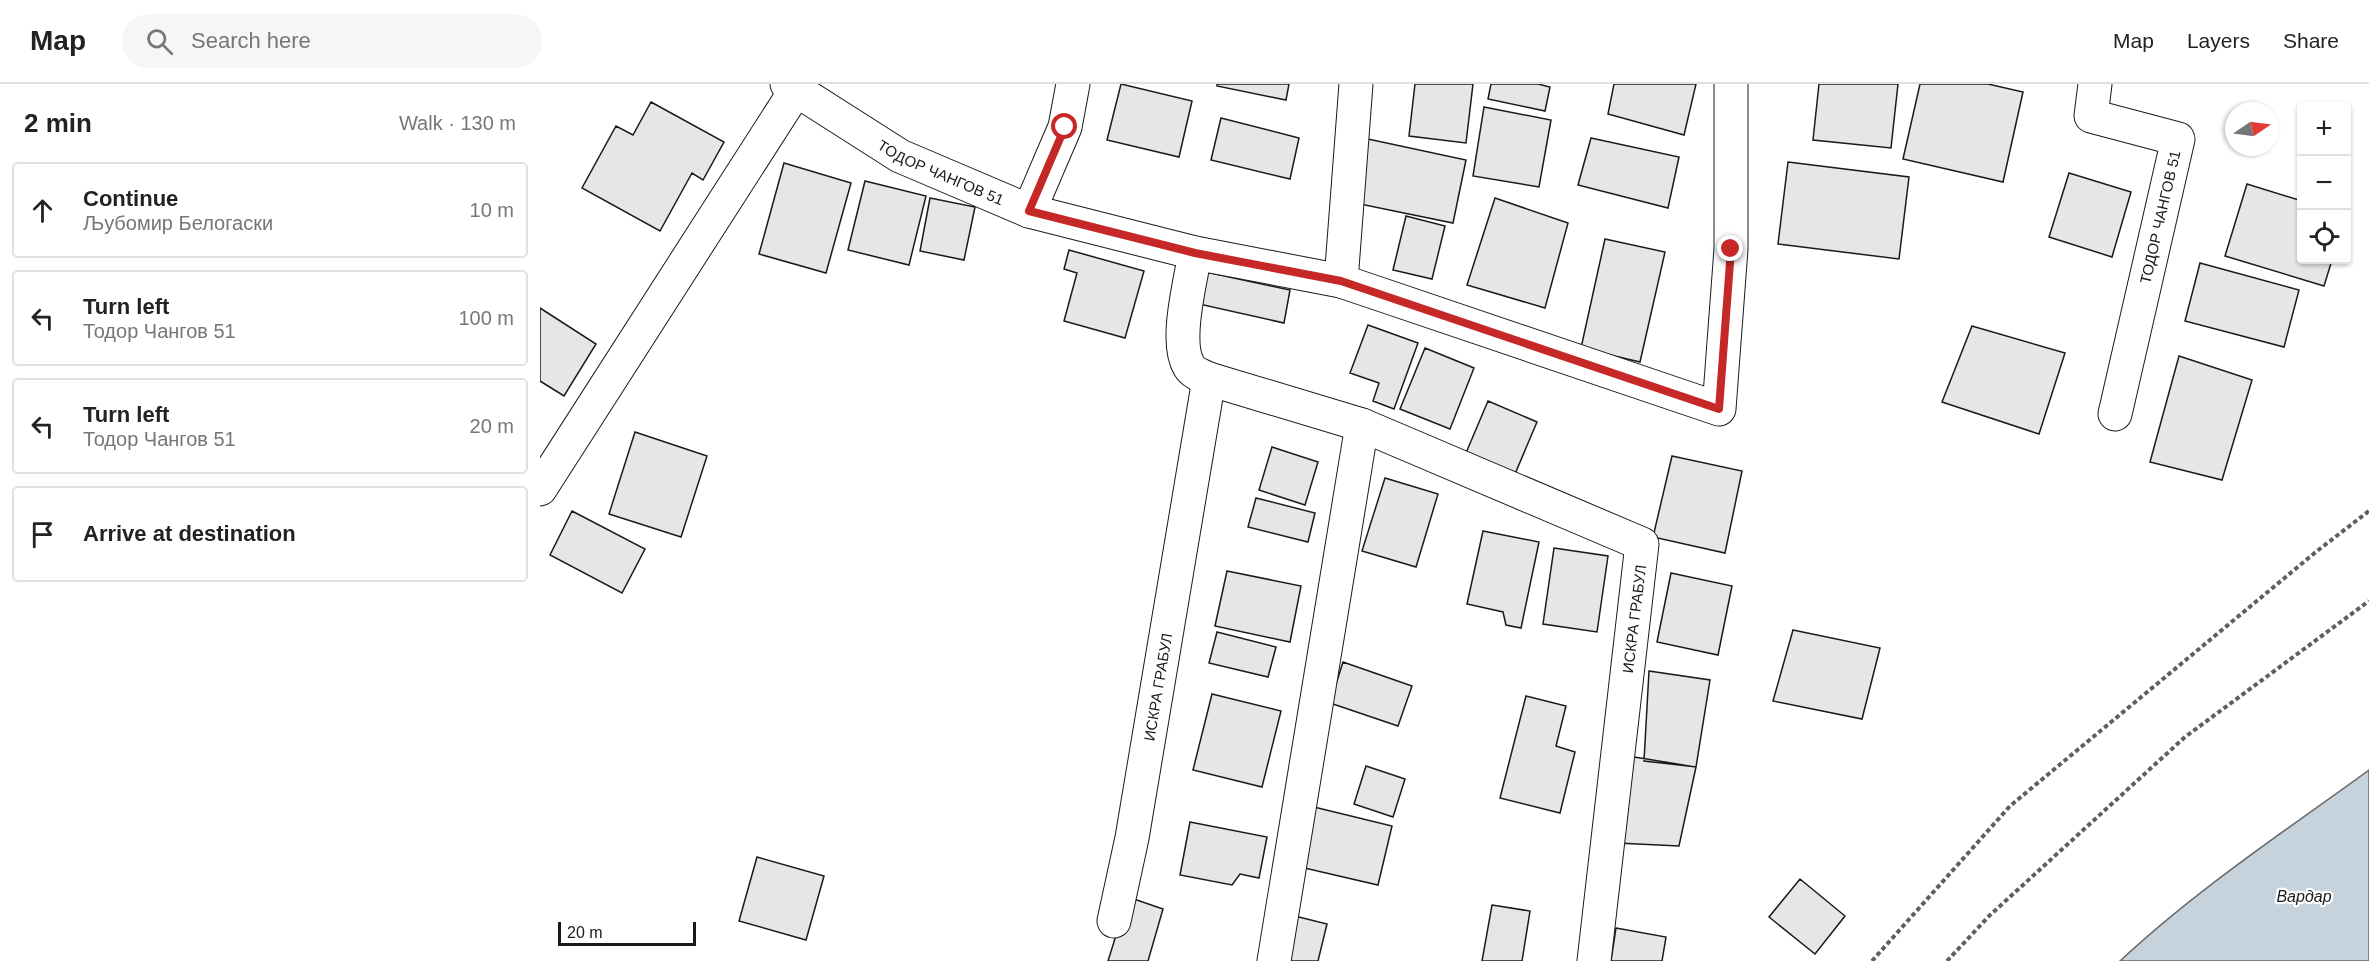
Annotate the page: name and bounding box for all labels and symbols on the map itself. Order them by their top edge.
north arrow [2225,102,2279,156]
route start [1051,113,1077,139]
street label: ТОДОР ЧАНГОВ 51 [875,136,1007,208]
street label: ТОДОР ЧАНГОВ 51 [2136,149,2184,285]
route end [1717,235,1743,261]
street label: ИСКРА ГРАБУЛ [1619,564,1649,674]
street label: ИСКРА ГРАБУЛ [1140,632,1175,742]
water label: Вардар [2276,888,2332,905]
scale bar [558,919,696,946]

